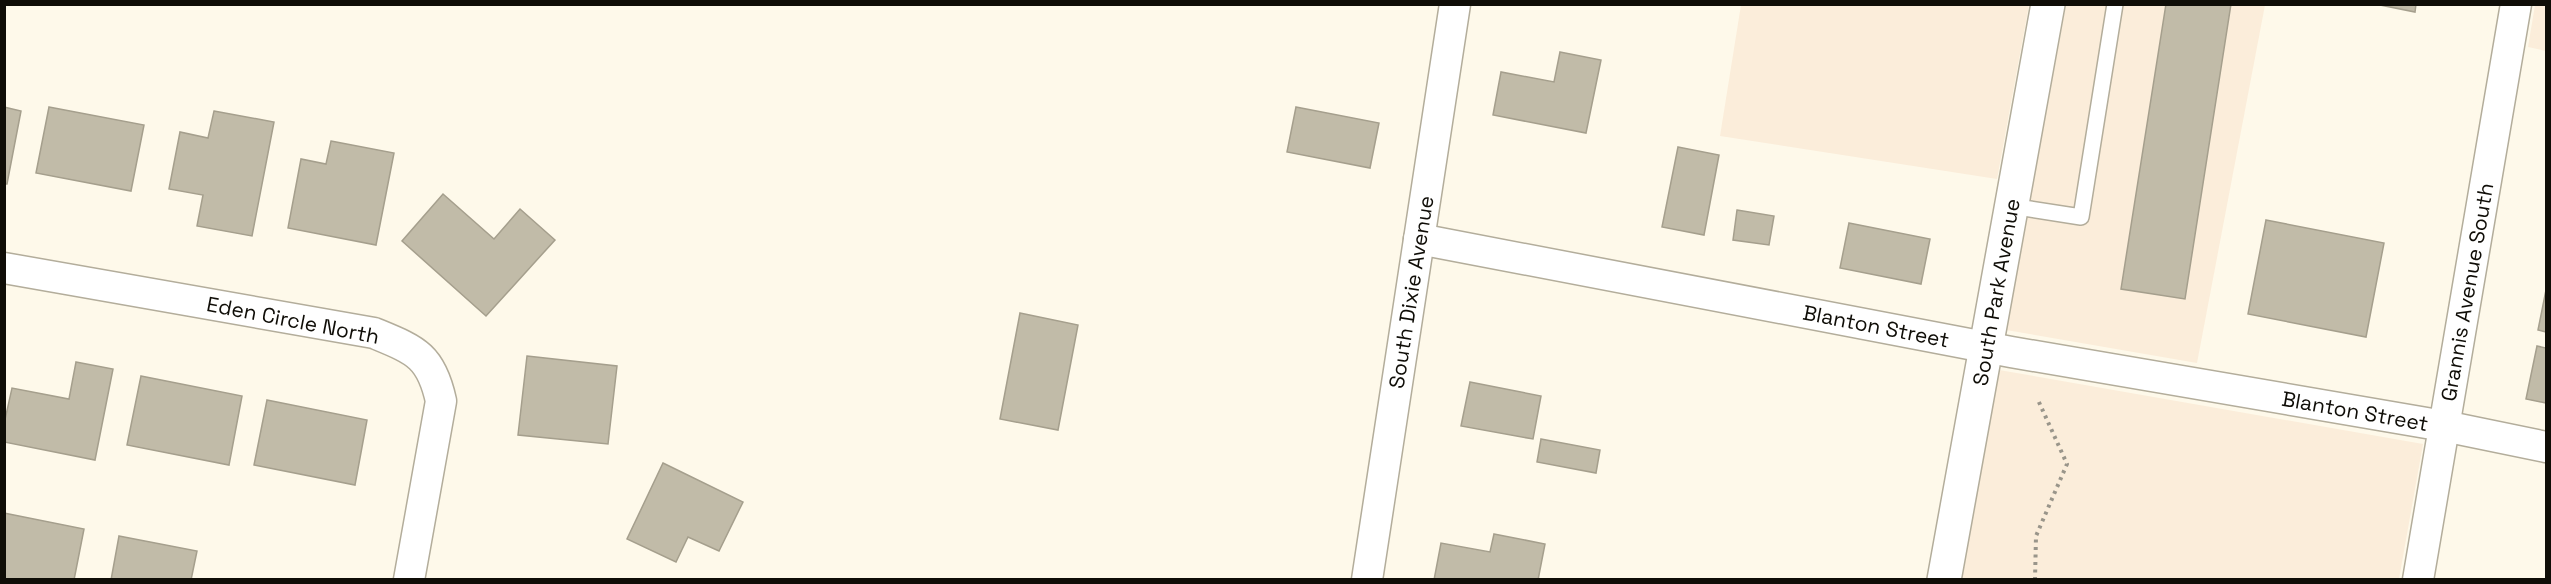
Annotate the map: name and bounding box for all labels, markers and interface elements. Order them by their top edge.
street label: Grannis Avenue South [2434,181,2500,403]
street label: South Dixie Avenue [1382,194,1440,390]
street label: South Park Avenue [1966,196,2026,388]
street label: Eden Circle North [204,290,382,350]
street label: Blanton Street [1801,299,1951,353]
street label: Blanton Street [2280,385,2430,437]

